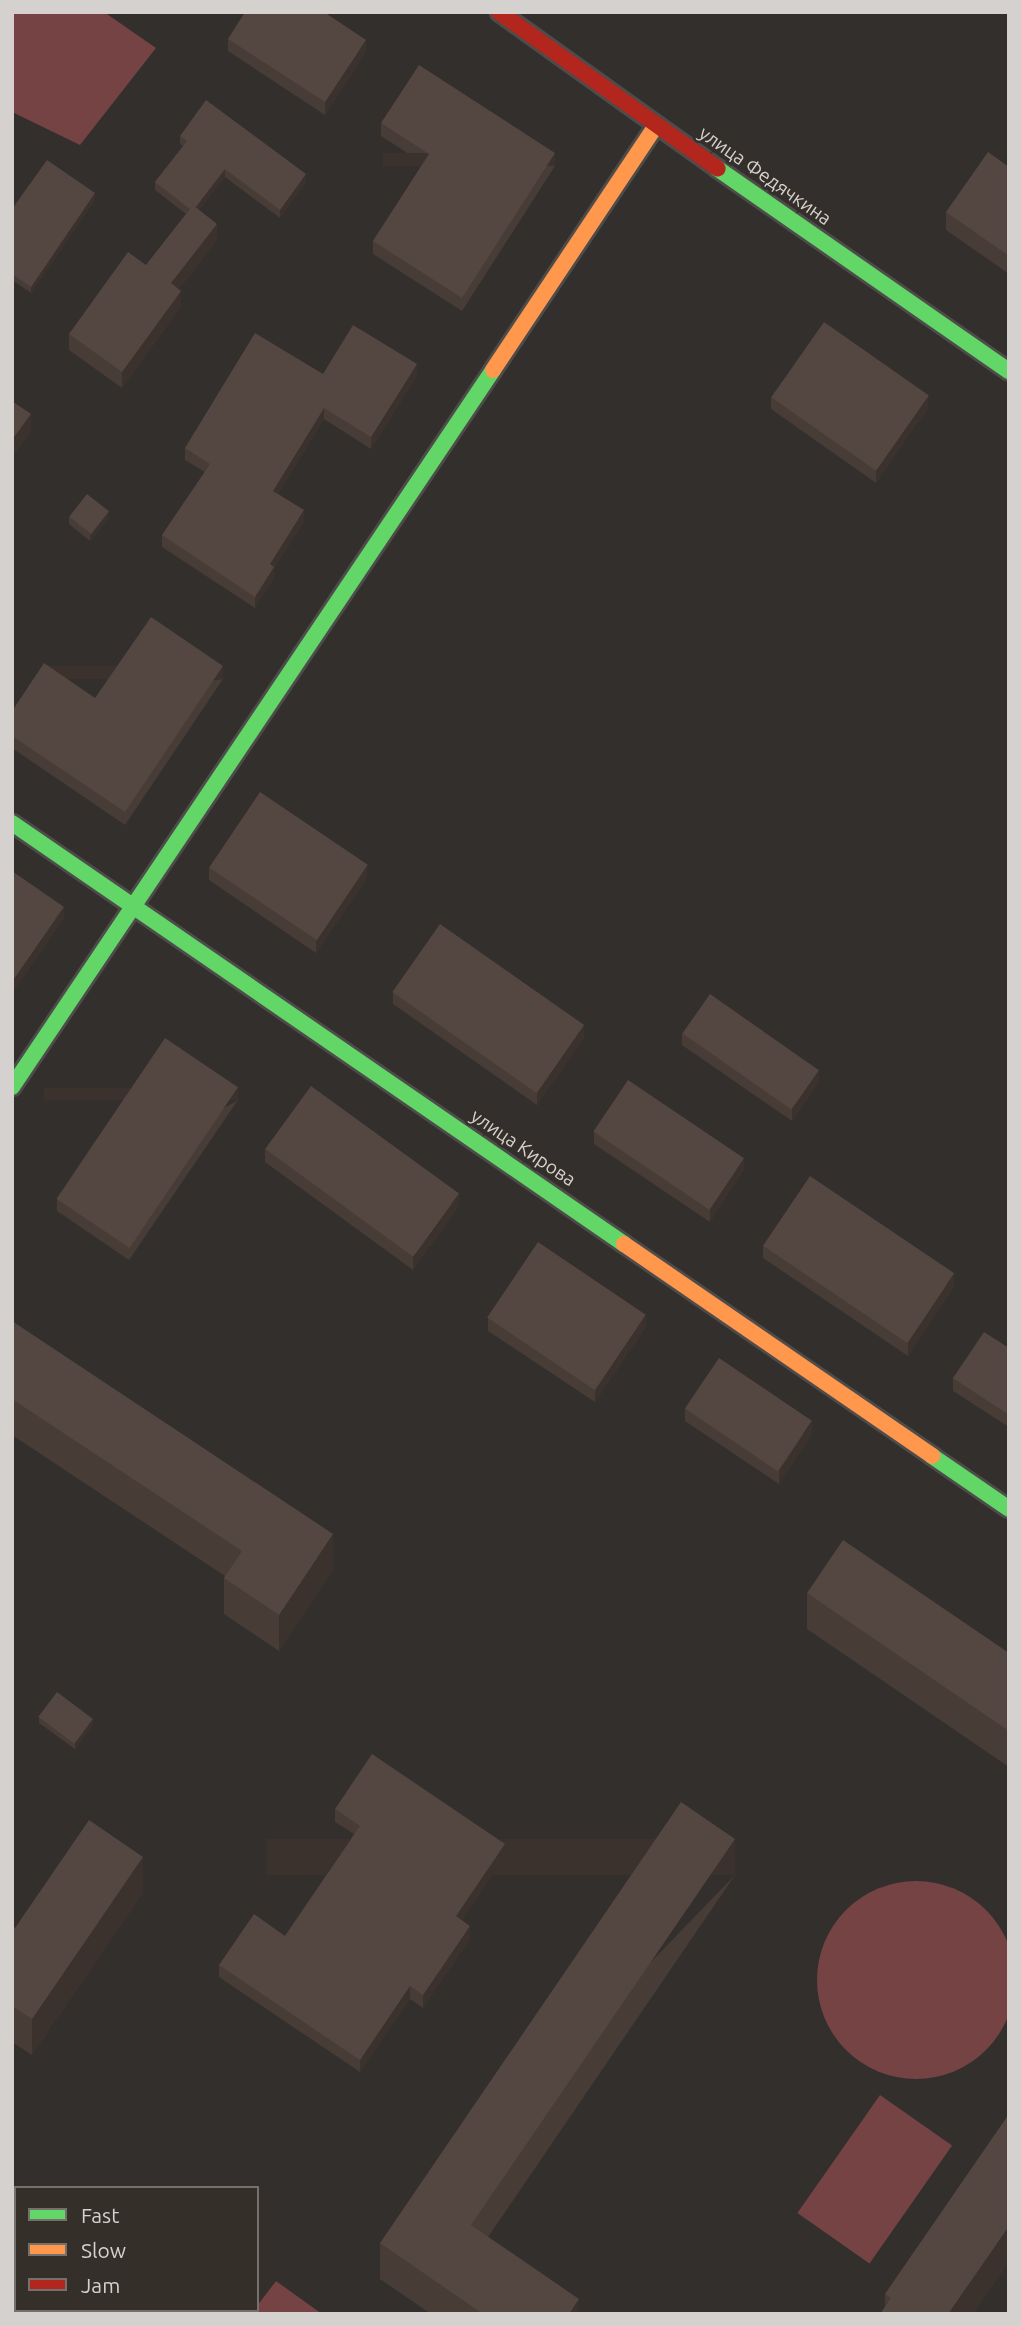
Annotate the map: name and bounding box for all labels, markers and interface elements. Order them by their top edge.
street label: улица Федячкина [694,122,836,230]
street label: улица Кирова [466,1105,580,1191]
legend [14,2186,259,2312]
text: Fast [81,2203,119,2227]
text: Slow [81,2238,126,2262]
text: Jam [81,2273,120,2297]

